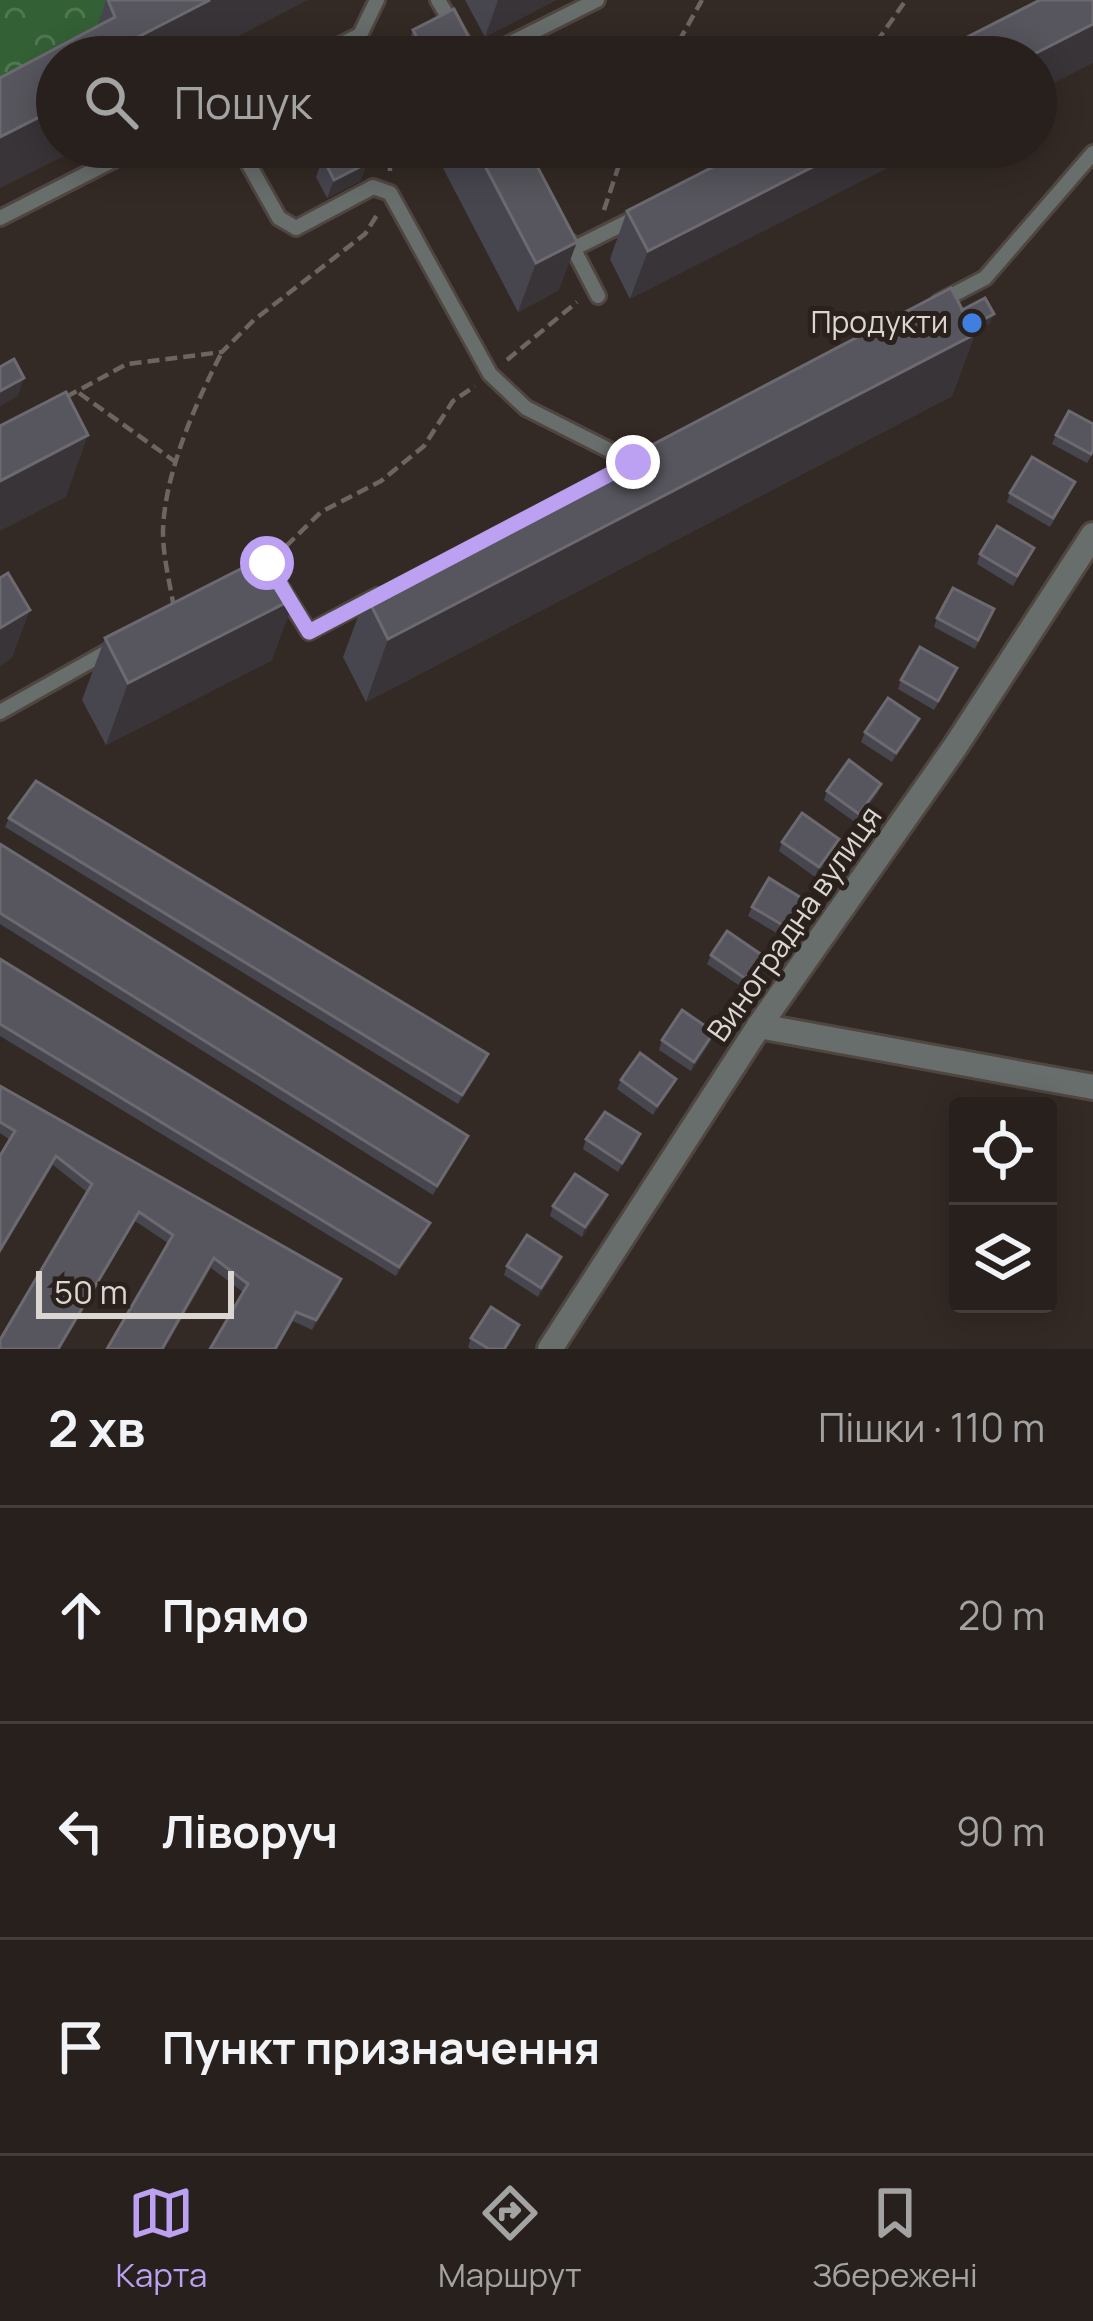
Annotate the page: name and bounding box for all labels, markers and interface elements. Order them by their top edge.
search box [36,36,1057,168]
icon: search [78,69,144,135]
text: Пошук [174,71,312,133]
place label: Продукти [811,301,948,342]
marker: Продукти [959,310,985,336]
route end [606,435,660,489]
route start [240,536,294,590]
street label: Виноградна вулиця [697,797,890,1049]
map controls [949,1097,1057,1313]
button: locate [949,1097,1057,1205]
button: layers [949,1205,1057,1313]
scale bar [36,1265,234,1318]
text: 50 m [54,1269,128,1314]
text: 2 хв [48,1393,145,1462]
text: Пішки · 110 m [818,1400,1045,1454]
icon: ahead [48,1582,114,1648]
text: Прямо [162,1584,309,1646]
text: 20 m [958,1588,1045,1642]
icon: left [48,1798,114,1864]
text: Ліворуч [162,1800,338,1862]
text: 90 m [956,1804,1045,1858]
icon: arrive [48,2014,114,2080]
text: Пункт призначення [162,2016,600,2078]
tab: Карта [115,2180,207,2297]
tab: Маршрут [438,2180,582,2297]
tab: Збережені [812,2180,978,2297]

